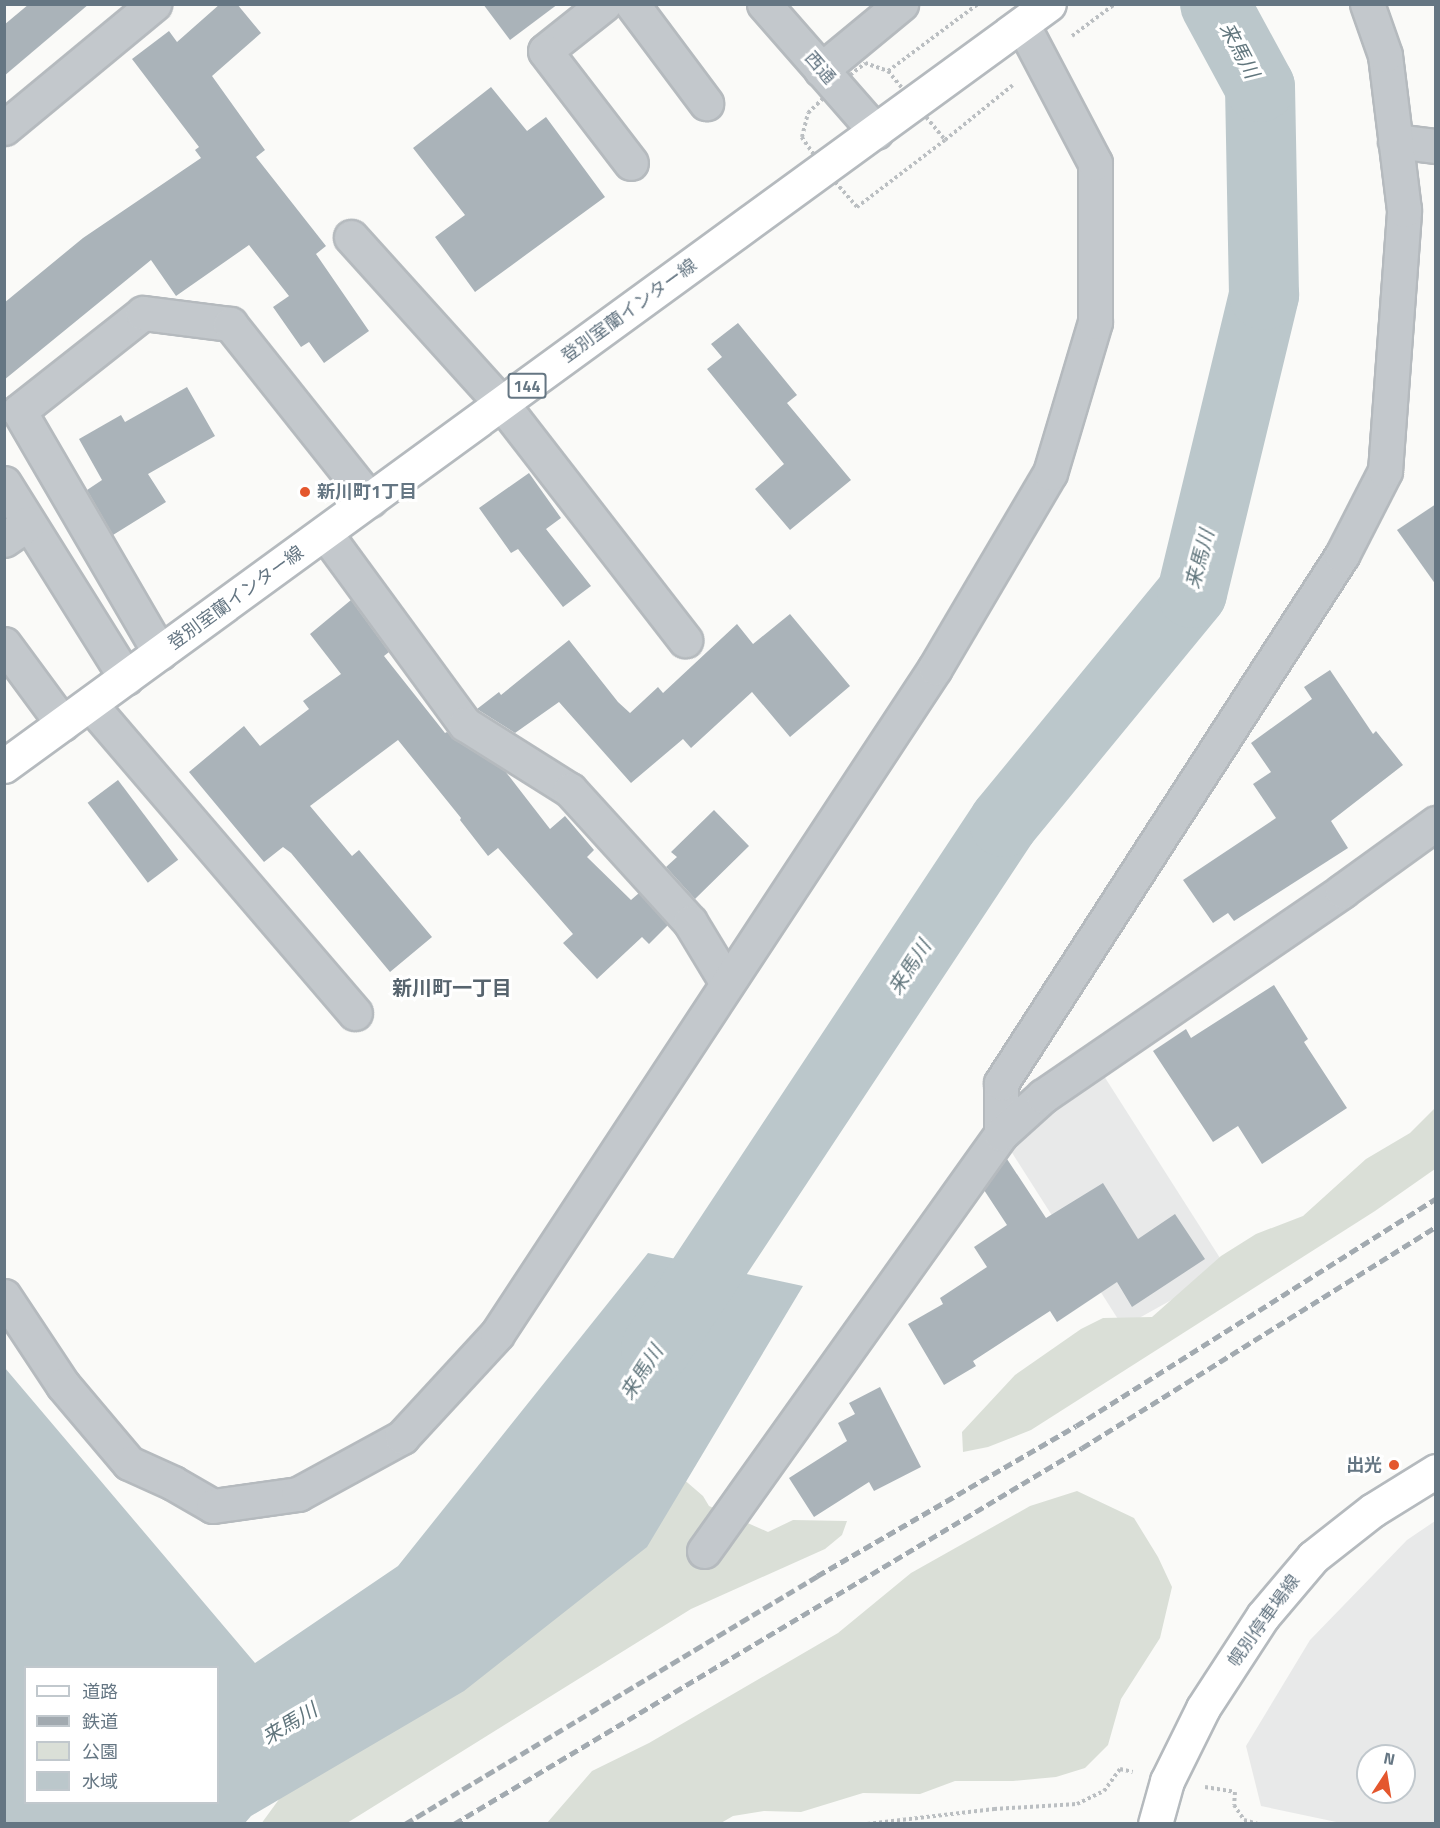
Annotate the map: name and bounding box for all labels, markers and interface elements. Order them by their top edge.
water label: 来馬川 [1215,18,1265,82]
street label: 西通 [800,47,840,89]
street label: 登別室蘭インター線 [557,255,701,367]
road number: 144 [508,373,546,399]
place label: 新川町1丁目 [317,481,417,503]
marker: 新川町1丁目 [298,485,312,499]
water label: 来馬川 [1180,527,1218,591]
street label: 登別室蘭インター線 [164,542,308,654]
water label: 来馬川 [883,935,935,999]
district label: 新川町一丁目 [392,975,512,999]
water label: 来馬川 [615,1340,667,1404]
place label: 出光 [1346,1454,1382,1476]
marker: 出光 [1387,1458,1401,1472]
street label: 幌別停車場線 [1224,1571,1304,1671]
legend [24,1666,219,1804]
text: 道路 [82,1678,118,1705]
water label: 来馬川 [257,1697,321,1749]
text: 鉄道 [82,1708,118,1735]
text: 公園 [82,1738,118,1765]
north arrow [1356,1744,1416,1804]
text: N [1381,1745,1397,1771]
text: 水域 [82,1768,118,1795]

